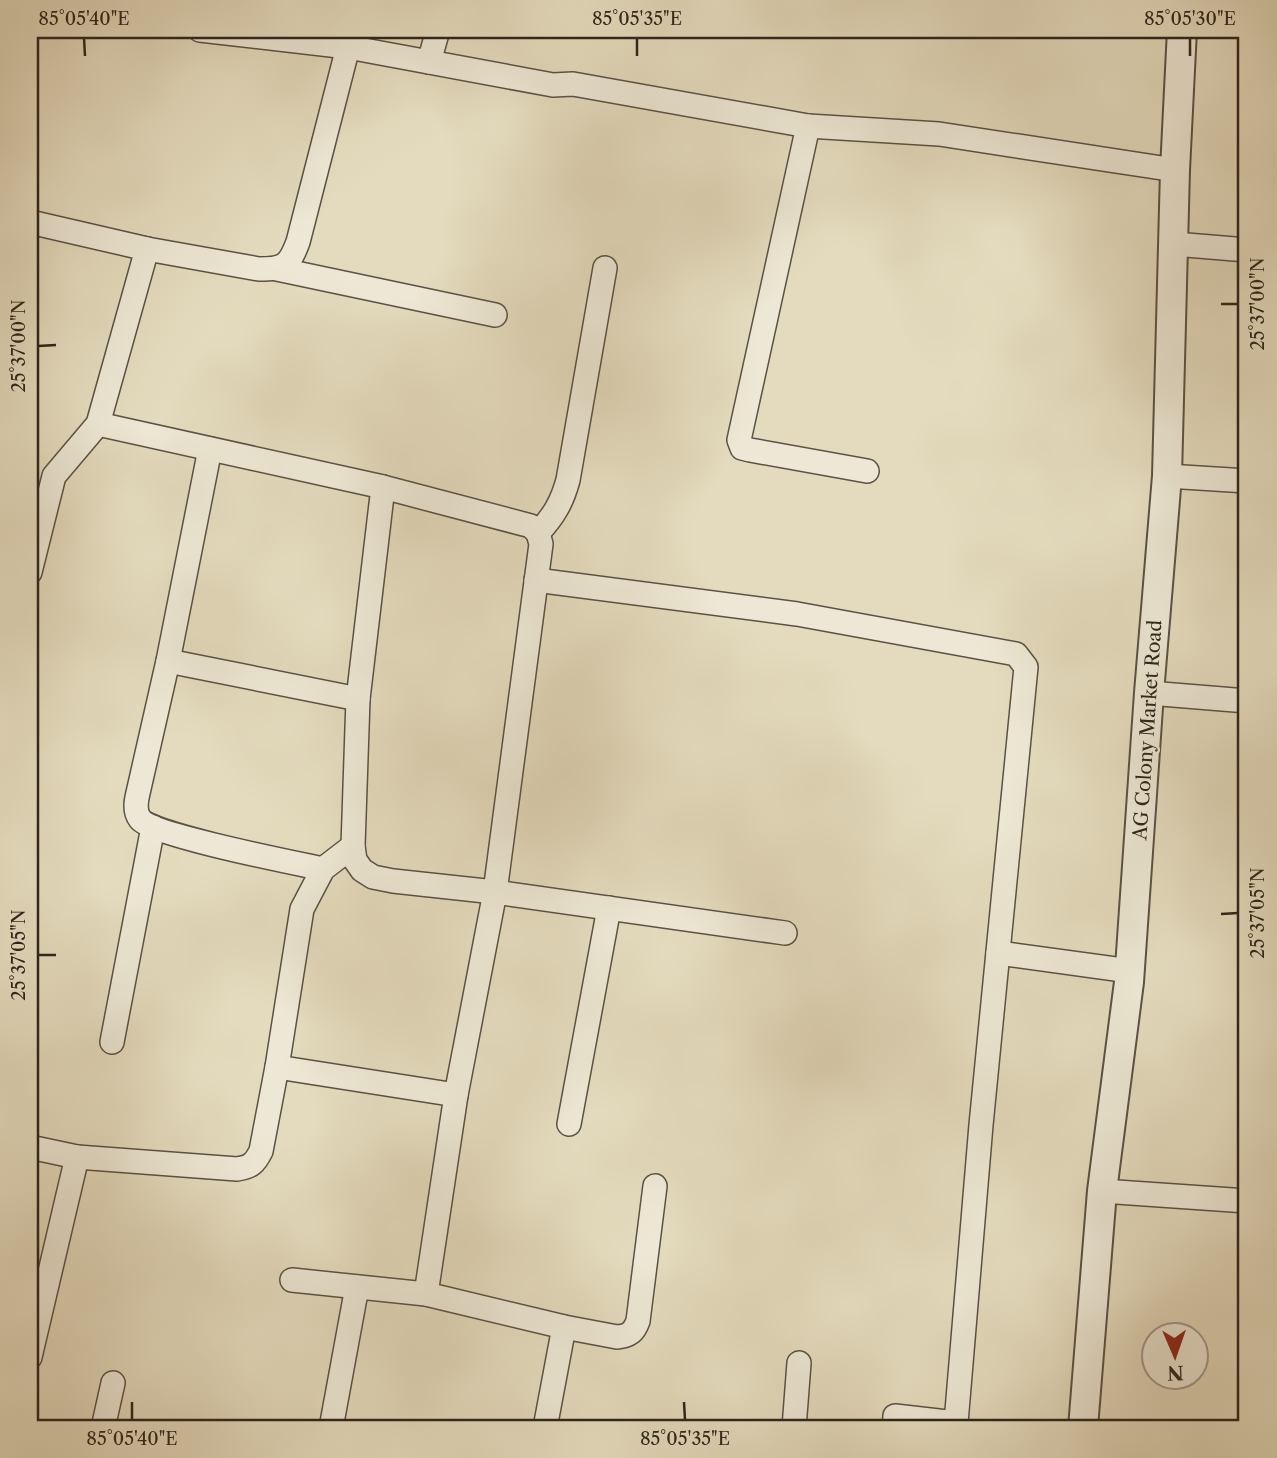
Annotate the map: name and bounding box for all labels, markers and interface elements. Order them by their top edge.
text: 85°05'40"E [38,8,130,30]
text: 85°05'35"E [592,8,682,30]
text: 85°05'30"E [1144,8,1236,30]
text: 25°37'00"N [1247,257,1269,351]
text: 25°37'00"N [8,299,30,393]
street label: AG Colony Market Road [1128,619,1167,842]
text: 25°37'05"N [1247,867,1269,959]
text: 25°37'05"N [8,909,30,1001]
north arrow [1140,1322,1210,1392]
text: N [1167,1361,1184,1384]
text: 85°05'40"E [86,1428,178,1450]
text: 85°05'35"E [640,1428,730,1450]

